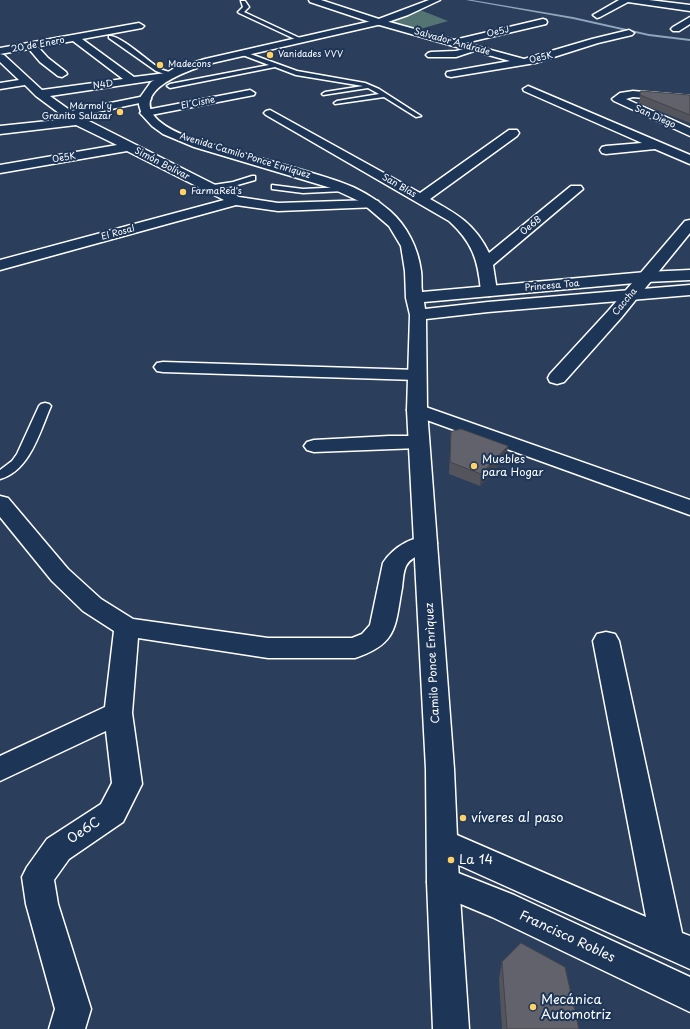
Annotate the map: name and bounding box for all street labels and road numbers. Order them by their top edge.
street label: Oe5J [486,24,510,40]
street label: Salvador Andrade [413,26,491,58]
street label: 20 de Enero [10,35,66,55]
street label: Oe5K [528,50,554,66]
street label: N4D [92,78,114,92]
street label: El Cisne [180,94,216,112]
street label: San Diego [633,103,677,131]
street label: Avenida Camilo Ponce Enríquez [178,131,312,181]
street label: Simón Bolívar [133,146,191,182]
street label: Oe5K [51,151,77,165]
street label: San Blas [380,172,418,200]
street label: Oe6B [518,214,544,238]
street label: El Rosal [100,223,136,243]
street label: Princesa Toa [524,278,580,294]
street label: Caccha [611,286,639,318]
street label: Camilo Ponce Enrìquez [423,602,443,724]
street label: Oe6C [65,814,103,848]
street label: Francisco Robles [517,908,617,966]

